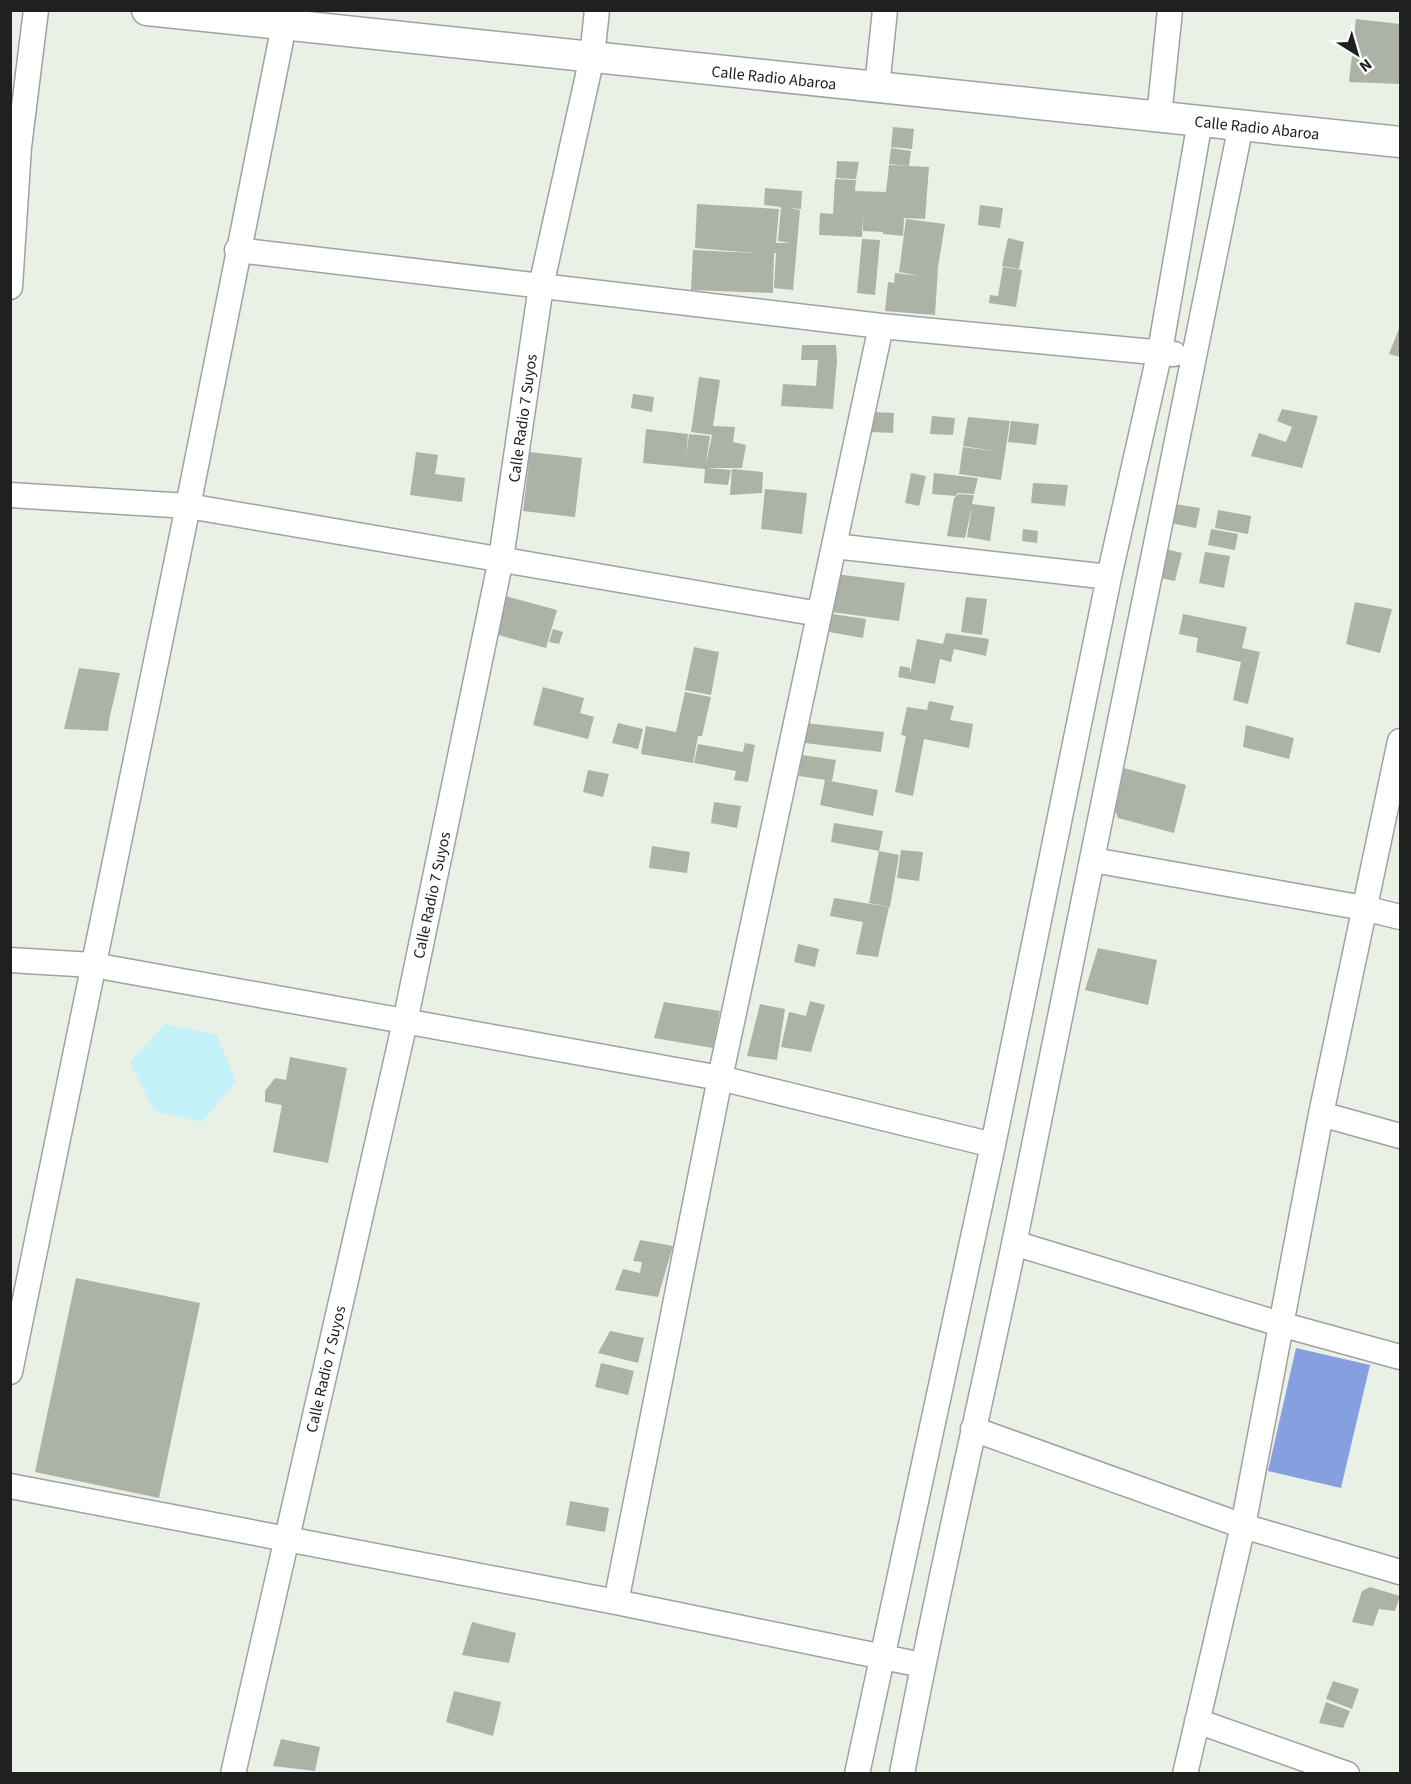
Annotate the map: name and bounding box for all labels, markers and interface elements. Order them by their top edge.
north arrow [1327,24,1387,84]
text: N [1355,53,1376,77]
street label: Calle Radio Abaroa [710,60,837,95]
street label: Calle Radio Abaroa [1193,110,1320,145]
street label: Calle Radio 7 Suyos [503,352,543,484]
street label: Calle Radio 7 Suyos [408,829,456,961]
street label: Calle Radio 7 Suyos [301,1303,351,1435]

